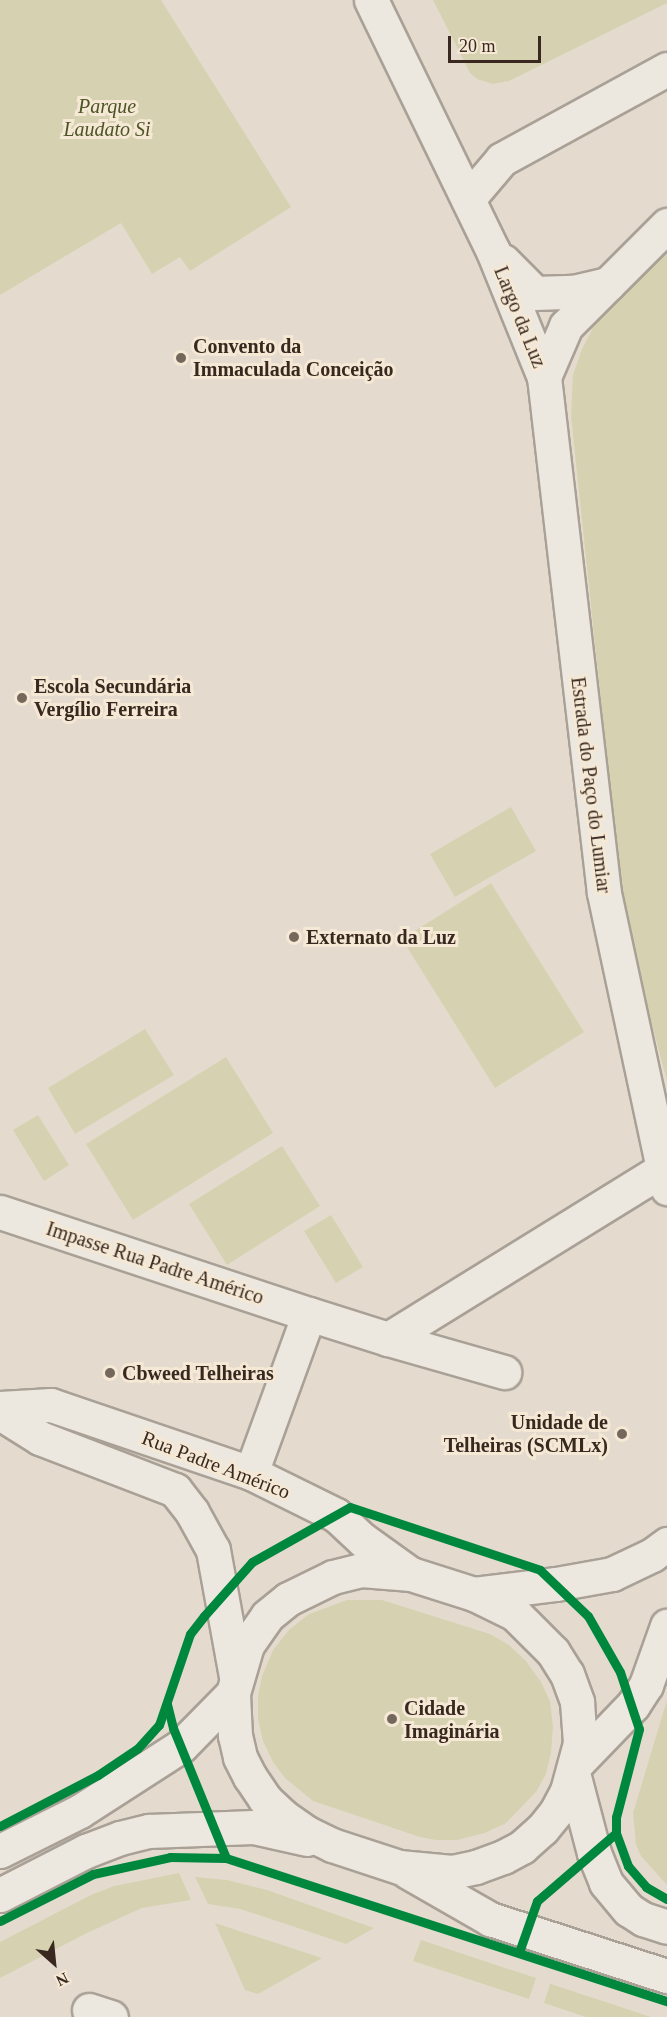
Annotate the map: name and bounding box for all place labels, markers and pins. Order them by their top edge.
place label: Convento da Immaculada Conceição [193,334,394,381]
marker: Convento da Immaculada Conceição [174,351,188,365]
place label: Escola Secundária Vergílio Ferreira [34,674,191,721]
marker: Escola Secundária Vergílio Ferreira [15,691,29,705]
place label: Externato da Luz [306,925,456,949]
marker: Externato da Luz [287,930,301,944]
place label: Cbweed Telheiras [122,1361,274,1385]
marker: Cbweed Telheiras [103,1366,117,1380]
place label: Unidade de Telheiras (SCMLx) [444,1410,608,1457]
marker: Unidade de Telheiras (SCMLx) [613,1425,631,1443]
place label: Cidade Imaginária [404,1696,500,1743]
marker: Cidade Imaginária [385,1712,399,1726]

